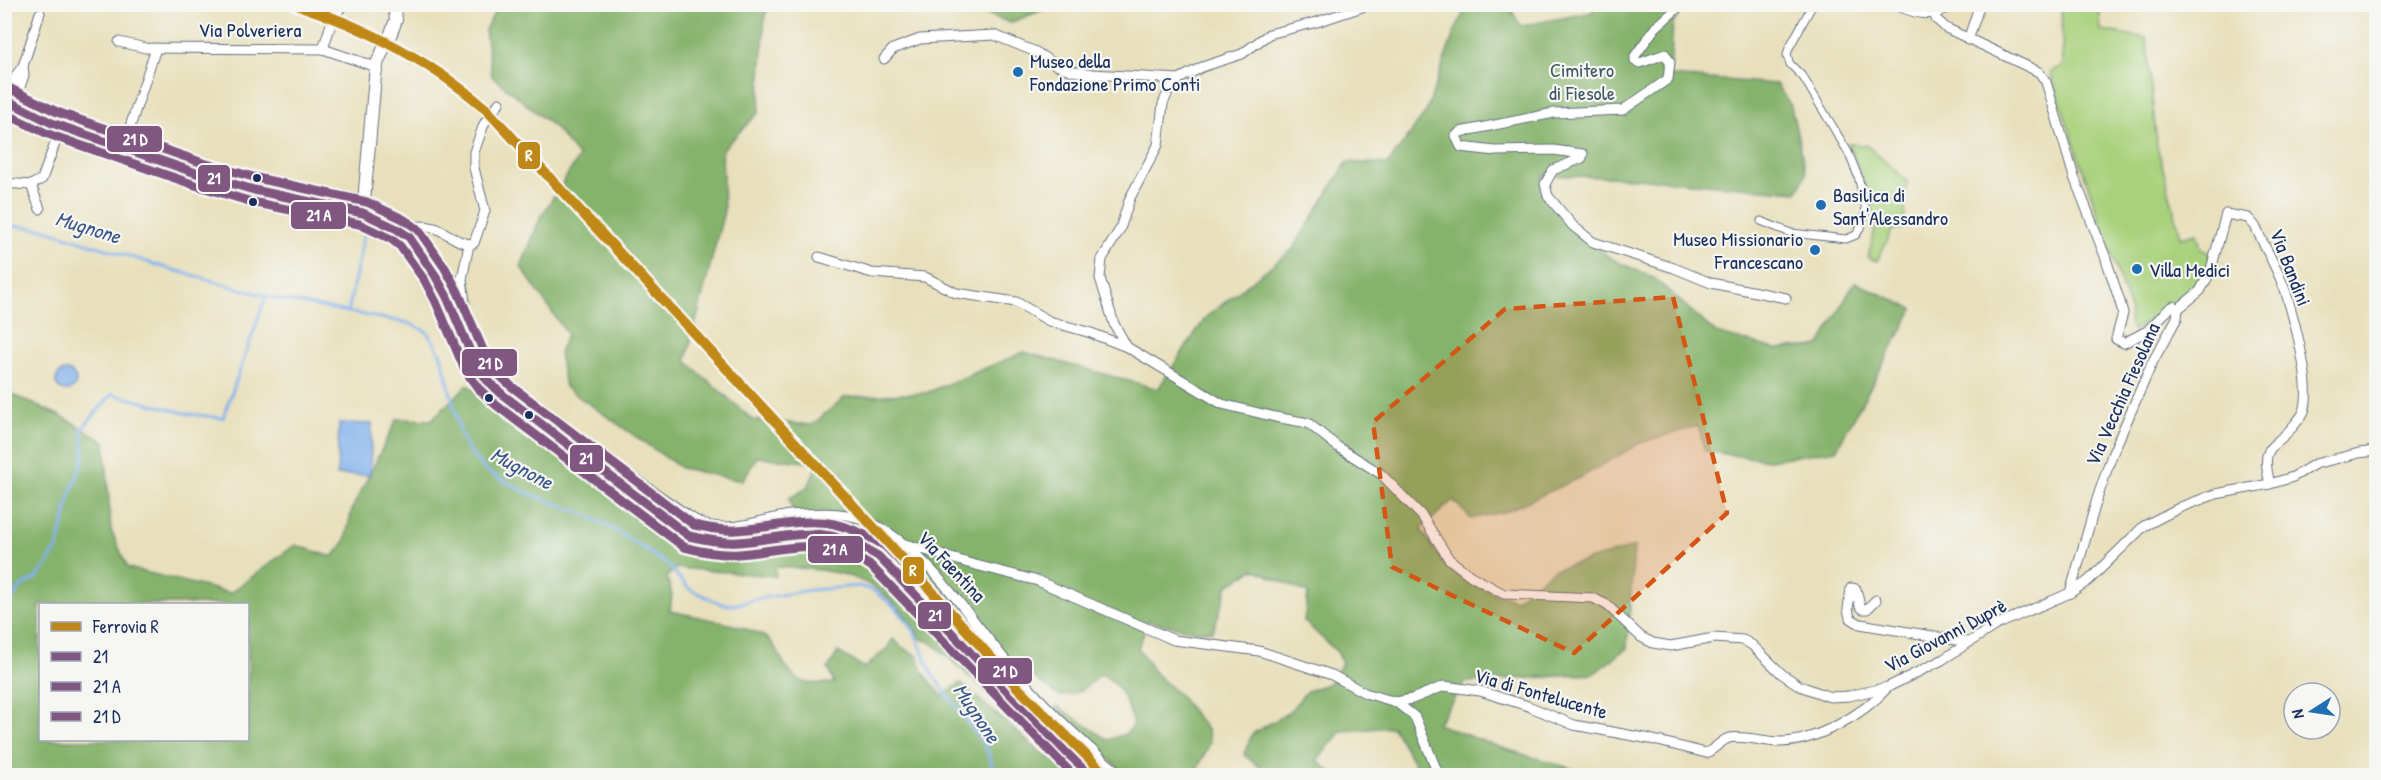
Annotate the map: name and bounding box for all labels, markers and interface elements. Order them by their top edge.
street label: Via Polveriera [199,16,302,43]
place label: Museo della Fondazione Primo Conti [1029,47,1200,97]
park label: Cimitero di Fiesole [1549,56,1615,106]
marker: Museo della Fondazione Primo Conti [1011,65,1025,79]
line badge: 21 D [106,125,163,153]
text: 21 D [123,128,148,150]
line badge: R [517,141,541,170]
text: R [525,144,533,166]
line badge: 21 [197,164,231,193]
text: 21 [207,167,221,189]
unlabelled marker [251,172,263,184]
place label: Basilica di Sant'Alessandro [1833,181,1948,231]
unlabelled marker [247,196,259,208]
marker: Basilica di Sant'Alessandro [1814,198,1828,212]
line badge: 21 A [290,201,347,230]
water label: Mugnone [52,203,125,251]
text: 21 A [307,204,332,226]
street label: Via Bandini [2264,224,2318,310]
place label: Museo Missionario Francescano [1673,225,1803,275]
marker: Museo Missionario Francescano [1808,243,1822,257]
place label: Villa Medici [2149,256,2230,283]
marker: Villa Medici [2130,262,2144,276]
street label: Via Vecchia Fiesolana [2078,318,2166,470]
line badge: 21 D [461,348,518,377]
text: 21 D [478,352,503,374]
unlabelled marker [483,392,495,404]
unlabelled marker [523,409,535,421]
water label: Mugnone [486,440,559,497]
line badge: 21 [569,444,604,473]
text: 21 [579,447,593,469]
street label: Via Faentina [912,524,992,608]
line badge: 21 A [807,535,864,564]
text: 21 A [823,538,848,560]
line badge: R [902,556,925,585]
text: R [909,559,917,581]
street label: Via Giovanni Duprè [1879,591,2011,679]
line badge: 21 [917,601,952,630]
legend [39,603,249,741]
text: 21 [928,604,942,626]
text: Ferrovia R [92,614,159,639]
text: 21 [93,644,108,669]
line badge: 21 D [977,657,1033,685]
text: 21 D [993,660,1018,682]
street label: Via di Fontelucente [1471,661,1611,725]
text: 21 A [93,674,121,699]
water label: Mugnone [947,678,1008,750]
north arrow [2282,681,2342,741]
text: 21 D [93,704,121,729]
text: N [2286,707,2309,721]

